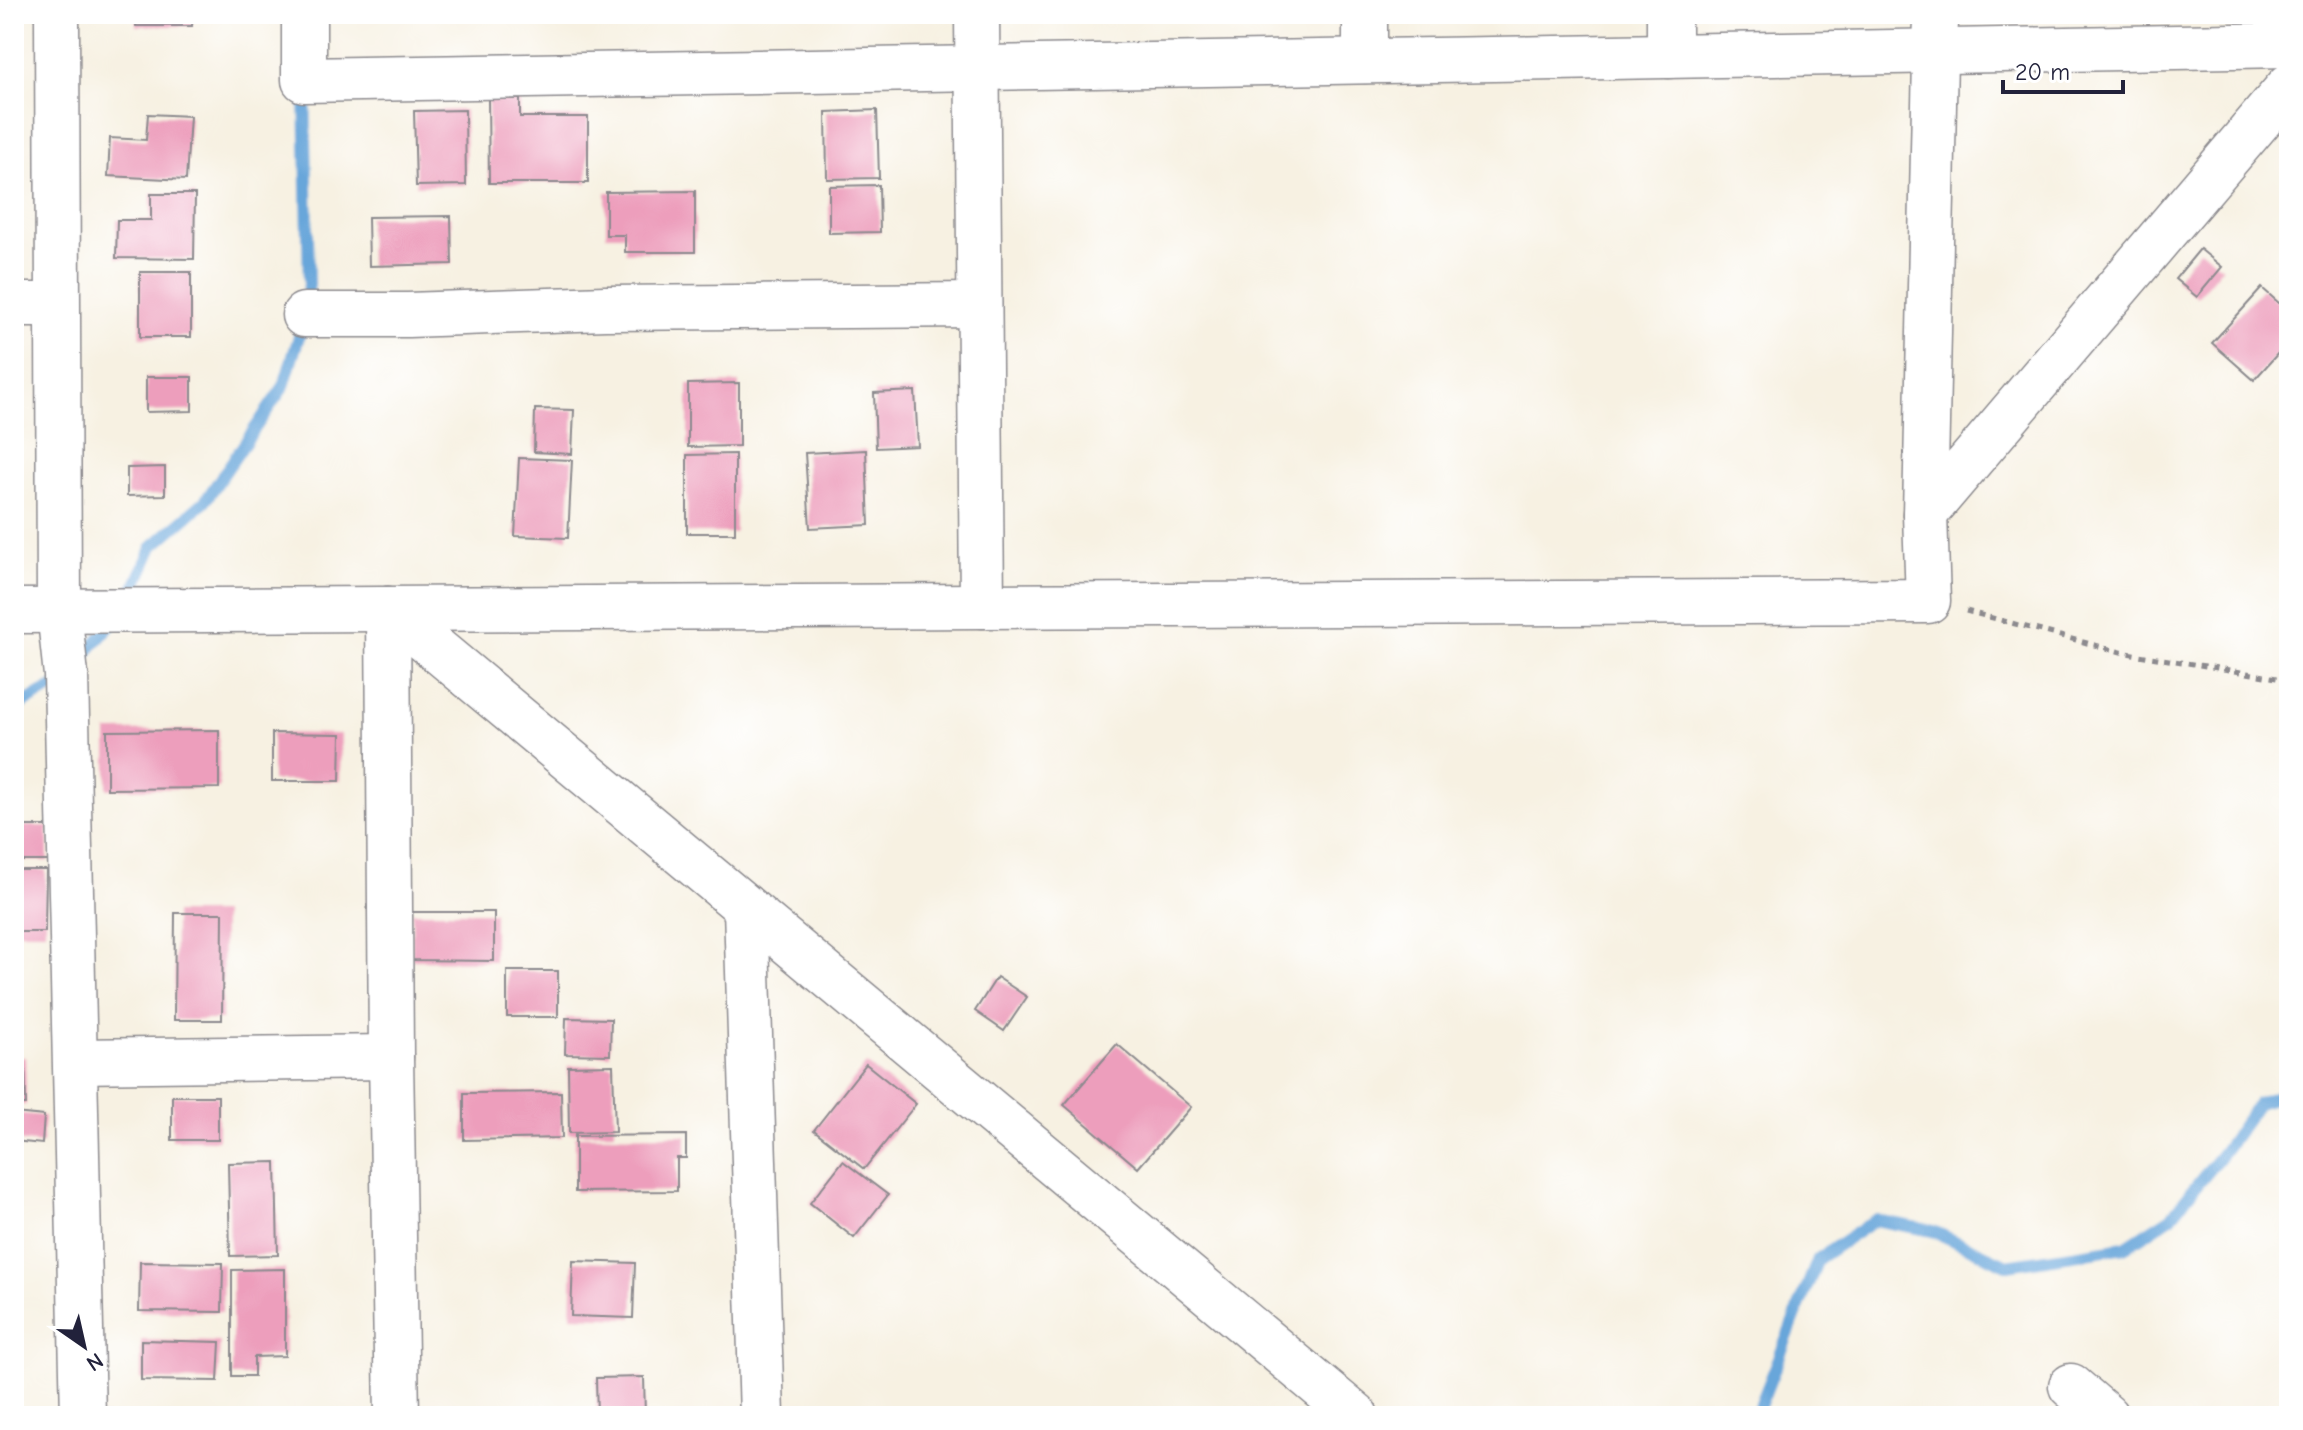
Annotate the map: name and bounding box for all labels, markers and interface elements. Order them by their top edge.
scale bar [2003,44,2123,94]
text: 20 m [2015,58,2070,86]
north arrow [44,1306,124,1386]
text: N [81,1347,108,1377]

